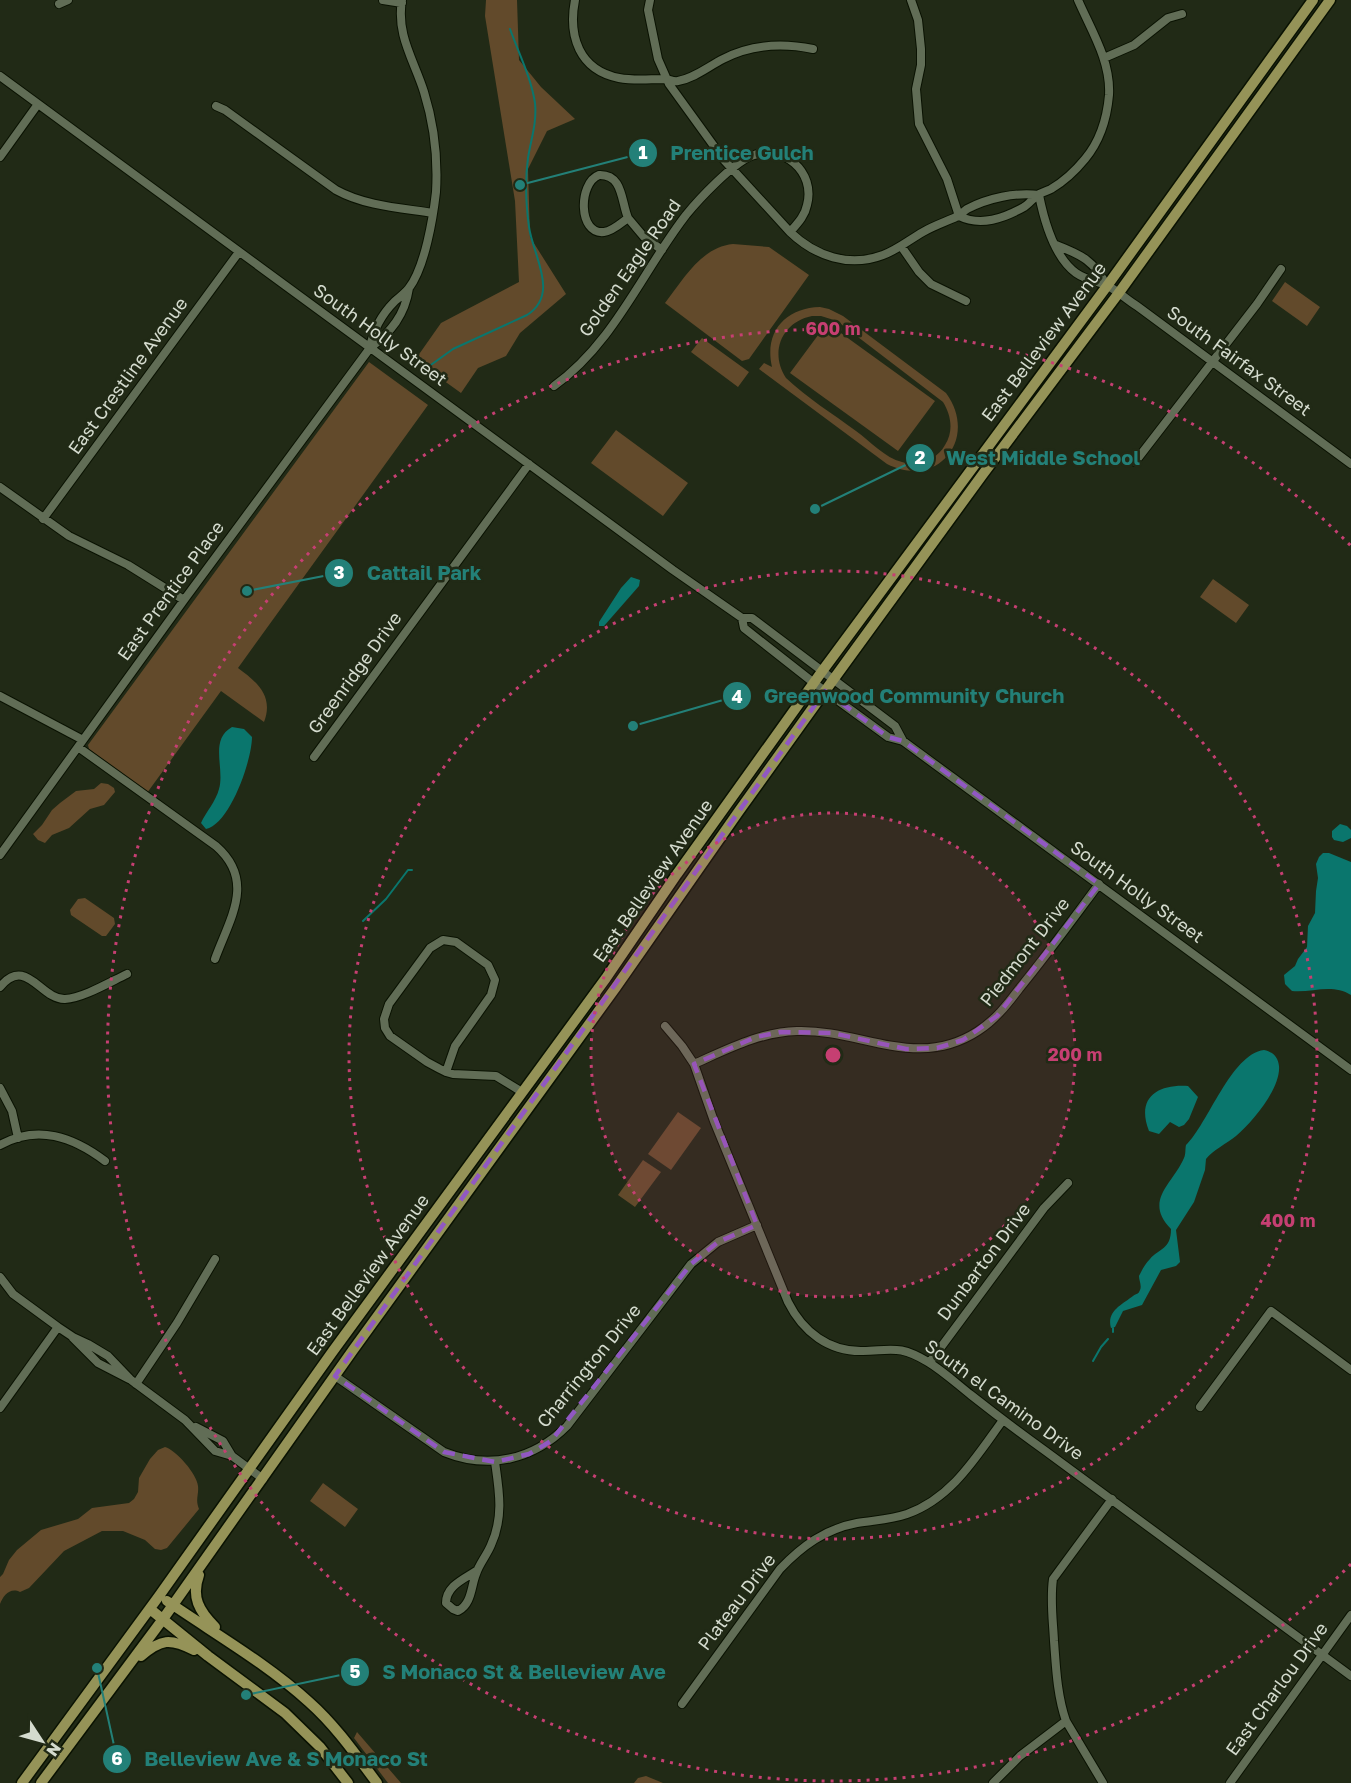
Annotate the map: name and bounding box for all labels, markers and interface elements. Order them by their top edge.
callout: Prentice Gulch [628,134,826,172]
text: Prentice Gulch [670,140,814,164]
text: 1 [638,141,648,163]
street label: Golden Eagle Road [573,194,685,340]
street label: East Belleview Avenue [976,257,1110,425]
street label: South Holly Street [310,278,452,390]
street label: East Crestline Avenue [63,293,192,458]
street label: South Fairfax Street [1163,301,1316,420]
text: 600 m [805,317,861,339]
callout: West Middle School [905,439,1152,477]
text: West Middle School [946,445,1140,469]
text: 2 [915,446,926,468]
street label: East Prentice Place [112,516,228,664]
callout: Cattail Park [324,554,493,592]
text: Cattail Park [367,560,482,584]
text: 3 [334,561,345,583]
street label: Greenridge Drive [303,607,406,738]
callout: Greenwood Community Church [722,677,1076,715]
text: Greenwood Community Church [764,683,1064,707]
text: 4 [731,685,743,707]
street label: East Belleview Avenue [588,795,717,966]
street label: South Holly Street [1067,835,1209,947]
street label: Piedmont Drive [975,893,1074,1010]
text: 200 m [1048,1043,1102,1065]
centre of rings [823,1045,843,1065]
street label: East Belleview Avenue [301,1190,433,1359]
street label: Dunbarton Drive [932,1198,1035,1324]
text: 400 m [1261,1209,1315,1231]
street label: Charrington Drive [532,1299,645,1432]
street label: South el Camino Drive [921,1334,1088,1464]
street label: Plateau Drive [693,1549,780,1654]
street label: East Charlou Drive [1221,1618,1332,1759]
callout: S Monaco St & Belleview Ave [340,1653,678,1691]
text: S Monaco St & Belleview Ave [382,1659,666,1683]
text: 5 [350,1660,361,1682]
north arrow [12,1711,72,1771]
text: N [42,1739,66,1761]
callout: Belleview Ave & S Monaco St [102,1740,440,1778]
text: Belleview Ave & S Monaco St [144,1746,428,1770]
text: 6 [111,1747,123,1769]

